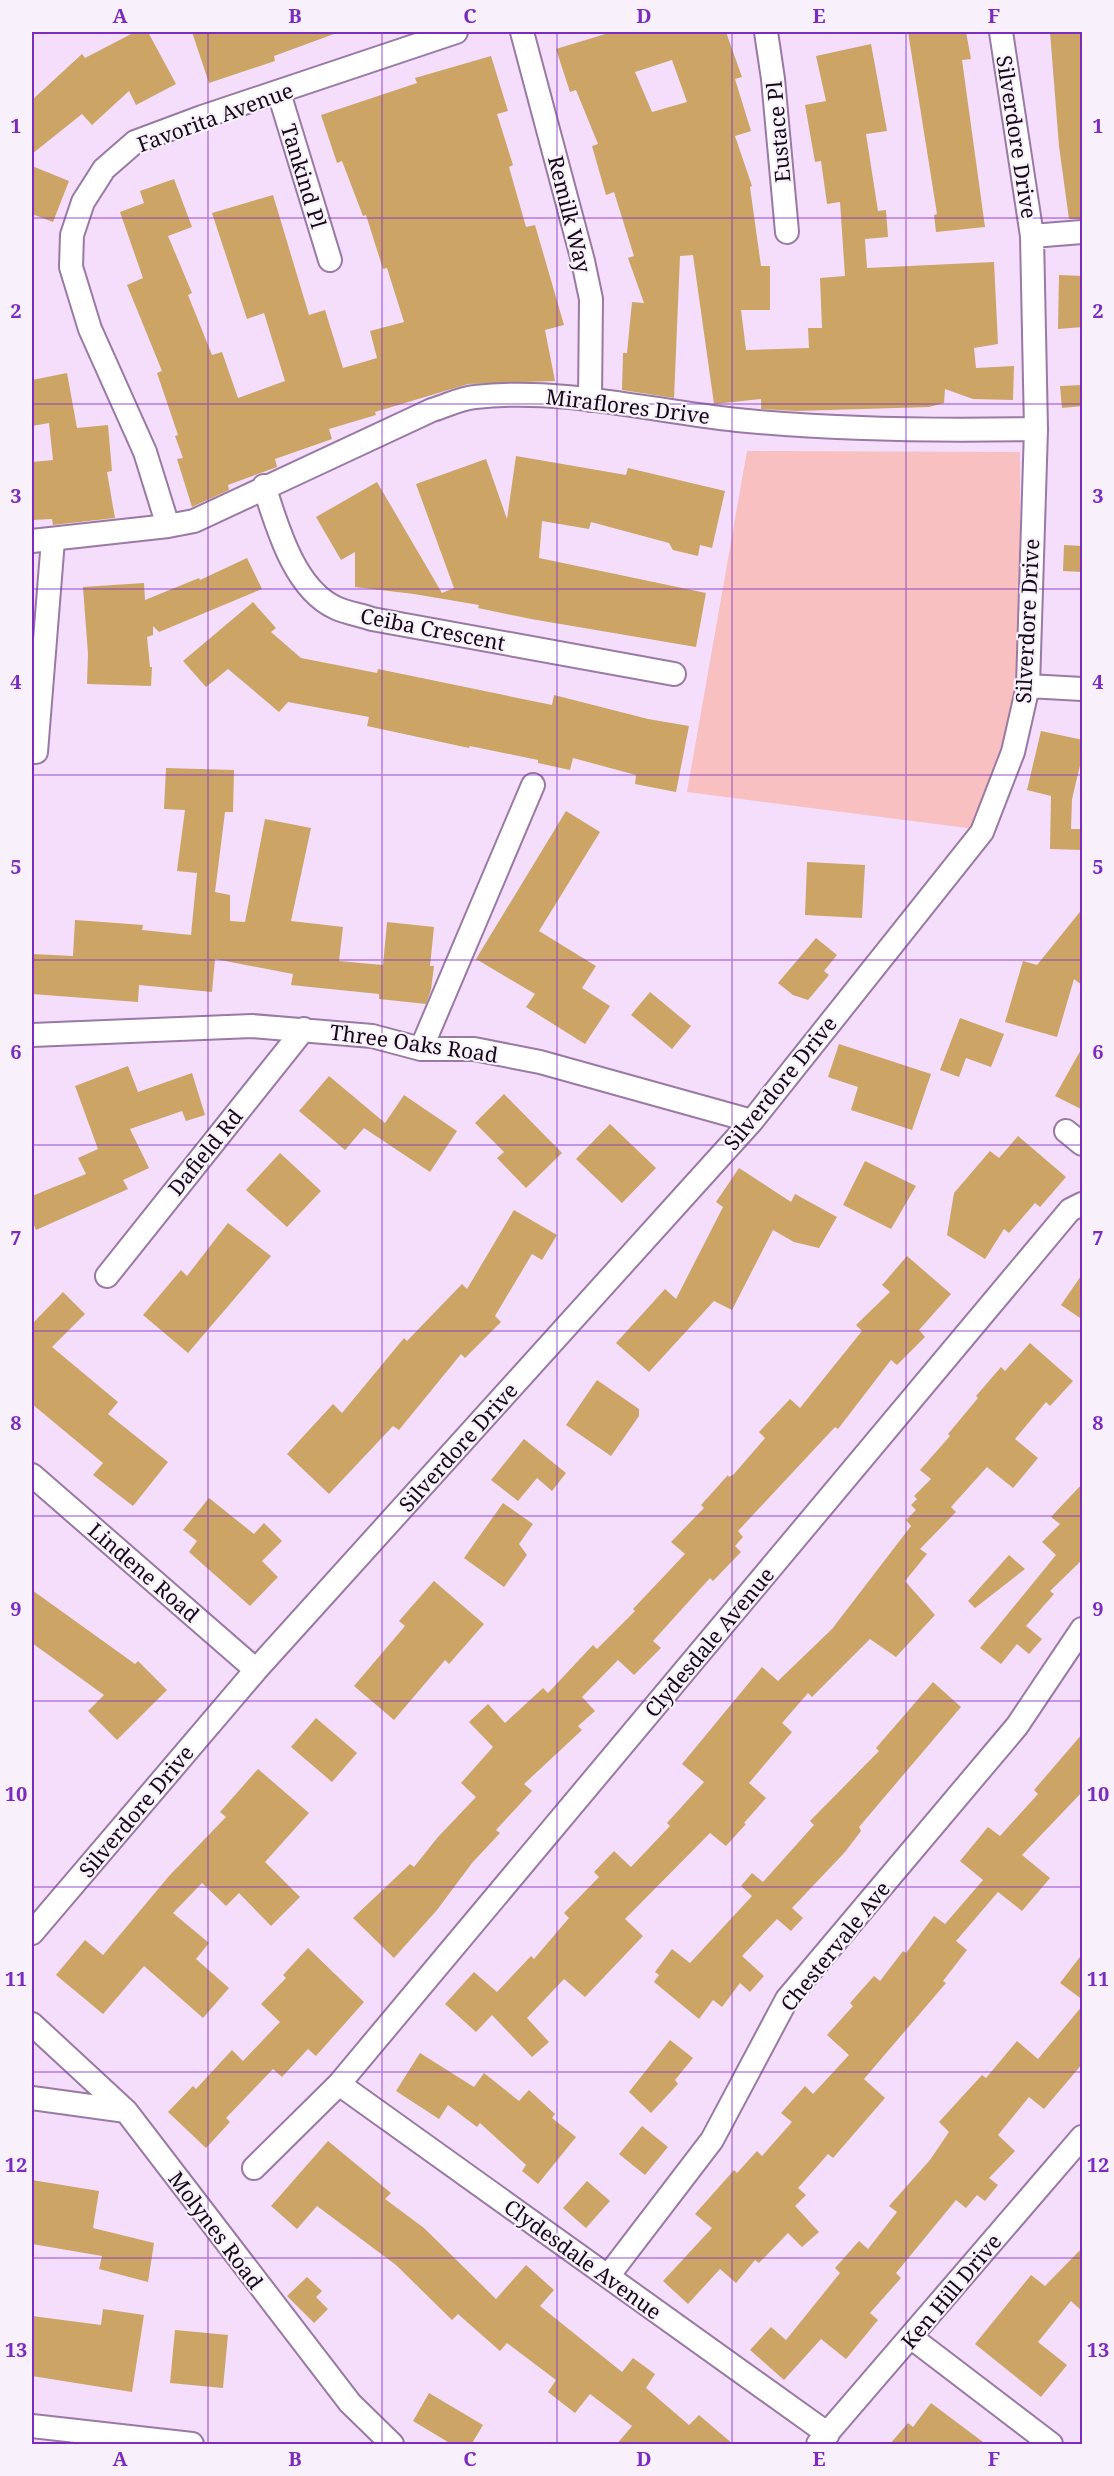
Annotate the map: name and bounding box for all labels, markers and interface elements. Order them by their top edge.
text: A [112,2,128,29]
text: B [288,2,302,29]
text: C [463,2,477,29]
text: D [636,2,652,29]
text: E [812,2,826,29]
text: F [988,2,1000,29]
street label: Silverdore Drive [990,53,1044,221]
street label: Favorita Avenue [133,76,297,158]
street label: Eustace Pl [760,80,796,184]
text: 1 [10,112,22,139]
text: 1 [1092,112,1104,139]
street label: Tankind Pl [275,120,333,232]
street label: Remilk Way [542,153,598,276]
text: 2 [10,297,22,324]
text: 2 [1092,297,1104,324]
street label: Miraflores Drive [544,382,712,430]
text: 3 [10,482,22,509]
text: 3 [1092,482,1104,509]
street label: Silverdore Drive [1009,538,1045,704]
street label: Ceiba Crescent [358,601,508,657]
text: 4 [10,668,22,695]
text: 4 [1092,668,1104,695]
text: 5 [10,853,22,880]
text: 5 [1092,853,1104,880]
street label: Silverdore Drive [717,1010,843,1156]
street label: Three Oaks Road [328,1017,500,1069]
text: 6 [10,1038,22,1065]
text: 6 [1092,1038,1104,1065]
street label: Dafield Rd [161,1103,249,1201]
text: 7 [10,1224,22,1251]
text: 7 [1092,1224,1104,1251]
street label: Silverdore Drive [392,1376,524,1518]
text: 8 [10,1409,22,1436]
text: 8 [1092,1409,1104,1436]
street label: Lindene Road [83,1516,205,1628]
street label: Clydesdale Avenue [638,1561,780,1723]
text: 9 [10,1595,22,1622]
text: 9 [1092,1595,1104,1622]
street label: Silverdore Drive [72,1739,200,1883]
text: 10 [5,1780,27,1807]
text: 10 [1087,1780,1109,1807]
street label: Chestervale Ave [774,1875,896,2017]
text: 11 [5,1965,27,1992]
text: 11 [1087,1965,1109,1992]
text: 12 [5,2151,27,2178]
text: 12 [1087,2151,1109,2178]
street label: Molynes Road [163,2165,270,2295]
street label: Clydesdale Avenue [499,2192,667,2326]
street label: Ken Hill Drive [895,2228,1007,2354]
text: 13 [5,2336,27,2363]
text: 13 [1087,2336,1109,2363]
text: A [112,2445,128,2472]
text: B [288,2445,302,2472]
text: C [463,2445,477,2472]
text: D [636,2445,652,2472]
text: E [812,2445,826,2472]
text: F [988,2445,1000,2472]

